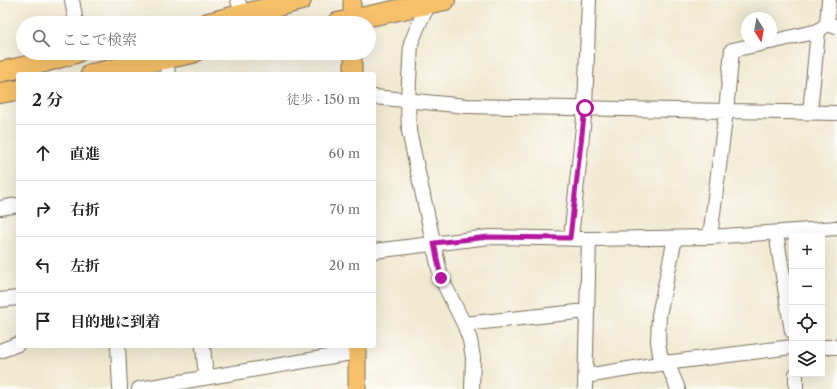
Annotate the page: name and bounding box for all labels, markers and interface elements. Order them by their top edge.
north arrow [741,12,777,48]
search box [16,16,376,60]
icon: search [30,27,52,49]
text: ここで検索 [62,30,137,49]
text: 2 分 [32,90,63,110]
text: 徒歩 · 150 m [287,91,360,107]
route start [576,99,594,117]
icon: ahead [32,142,54,164]
text: 直進 [70,144,100,163]
text: 60 m [329,145,360,161]
icon: right [32,198,54,220]
text: 右折 [70,200,100,219]
text: 70 m [330,201,360,217]
map controls [789,233,825,377]
button: + [789,233,825,269]
icon: left [32,254,54,276]
text: 左折 [70,256,100,275]
text: 20 m [329,257,360,273]
route end [432,269,450,287]
button: − [789,269,825,305]
button: locate [789,305,825,341]
icon: arrive [32,310,54,332]
text: 目的地に到着 [70,312,160,331]
button: layers [789,341,825,377]

